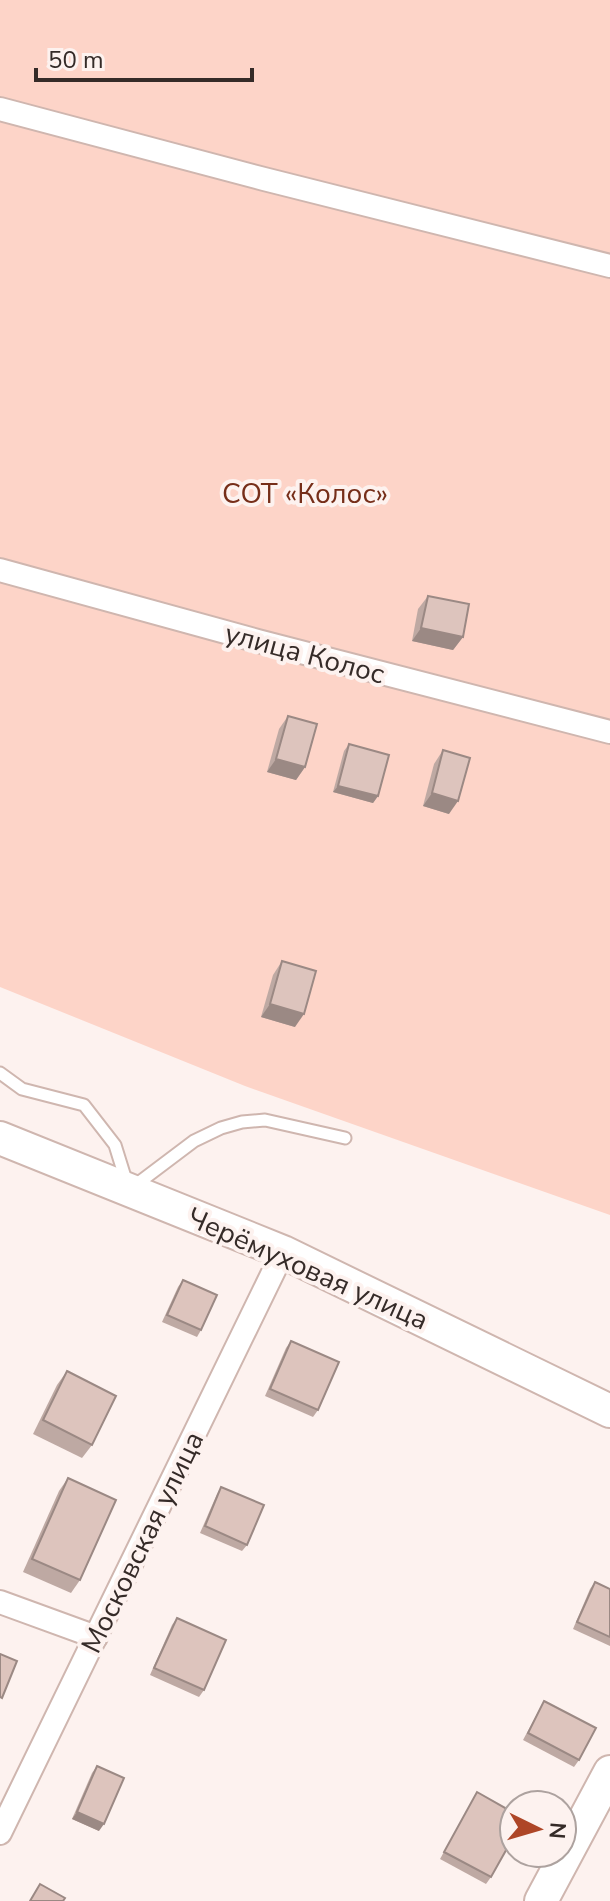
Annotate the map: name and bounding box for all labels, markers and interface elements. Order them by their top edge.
scale bar [36,32,252,82]
text: 50 m [48,44,104,76]
park label: СОТ «Колос» [222,475,388,513]
street label: улица Колос [221,614,389,694]
street label: Черёмуховая улица [181,1199,434,1339]
street label: Московская улица [73,1425,213,1660]
north arrow [498,1789,578,1869]
text: N [541,1821,573,1840]

